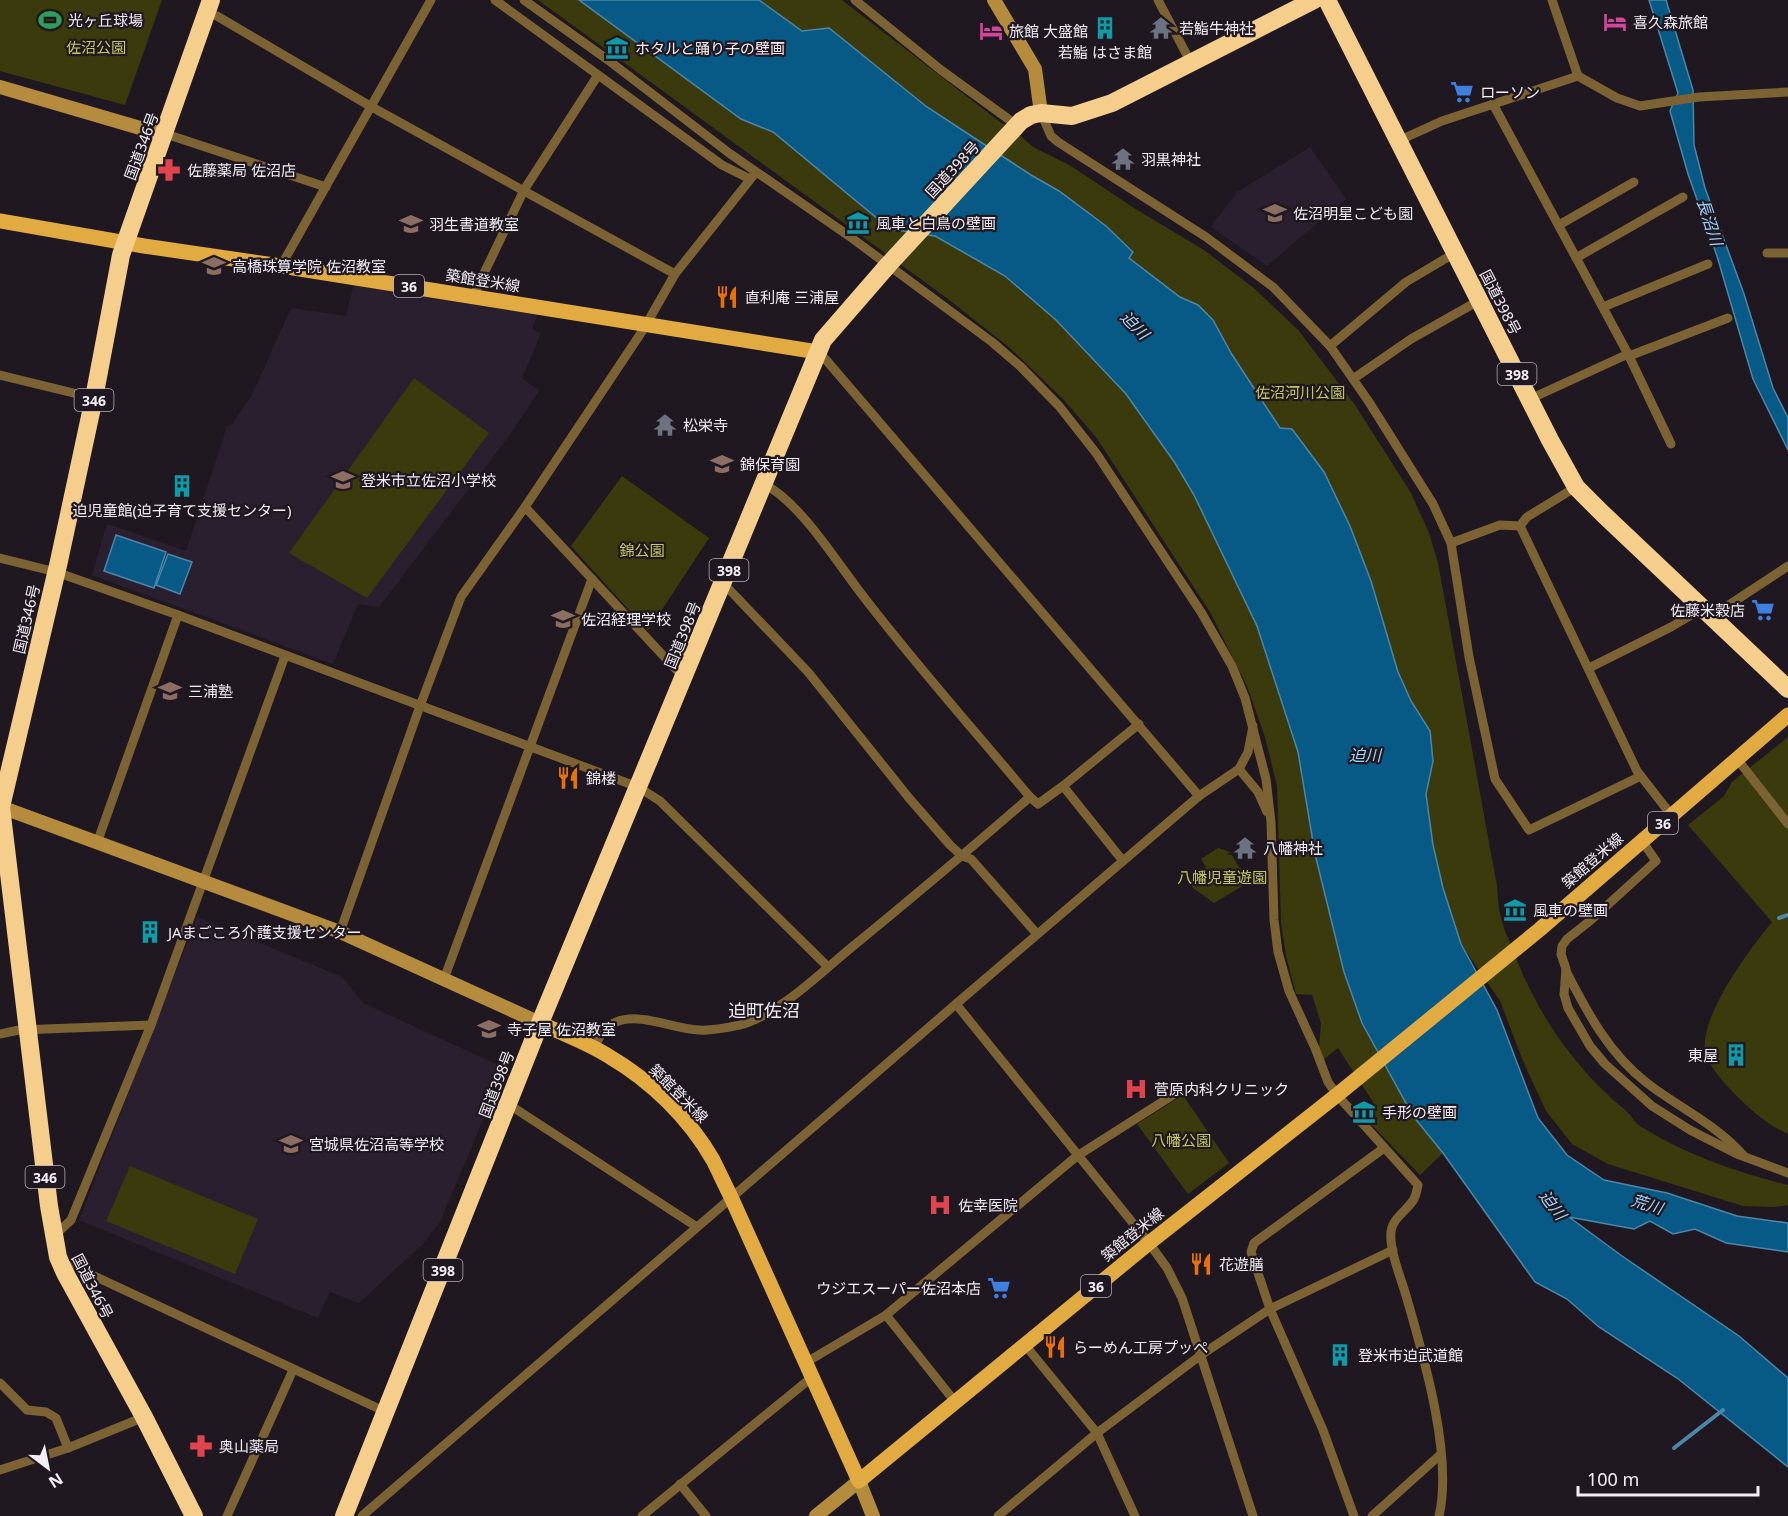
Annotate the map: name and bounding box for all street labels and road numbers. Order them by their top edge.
street label: 国道346号 [120,109,162,183]
street label: 国道398号 [921,136,983,202]
street label: 築館登米線 [444,264,522,296]
street label: 国道398号 [1476,266,1526,338]
road number: 36 [394,275,424,297]
road number: 398 [1498,363,1537,385]
road number: 346 [74,389,113,411]
road number: 398 [710,559,748,581]
street label: 国道346号 [8,582,44,656]
street label: 国道398号 [659,598,705,672]
road number: 36 [1648,812,1678,834]
street label: 築館登米線 [1557,828,1627,892]
street label: 国道398号 [474,1047,518,1121]
street label: 築館登米線 [645,1059,713,1127]
road number: 346 [26,1166,64,1188]
street label: 築館登米線 [1097,1203,1167,1265]
street label: 国道346号 [68,1250,118,1322]
road number: 398 [424,1259,462,1281]
road number: 36 [1081,1275,1111,1297]

